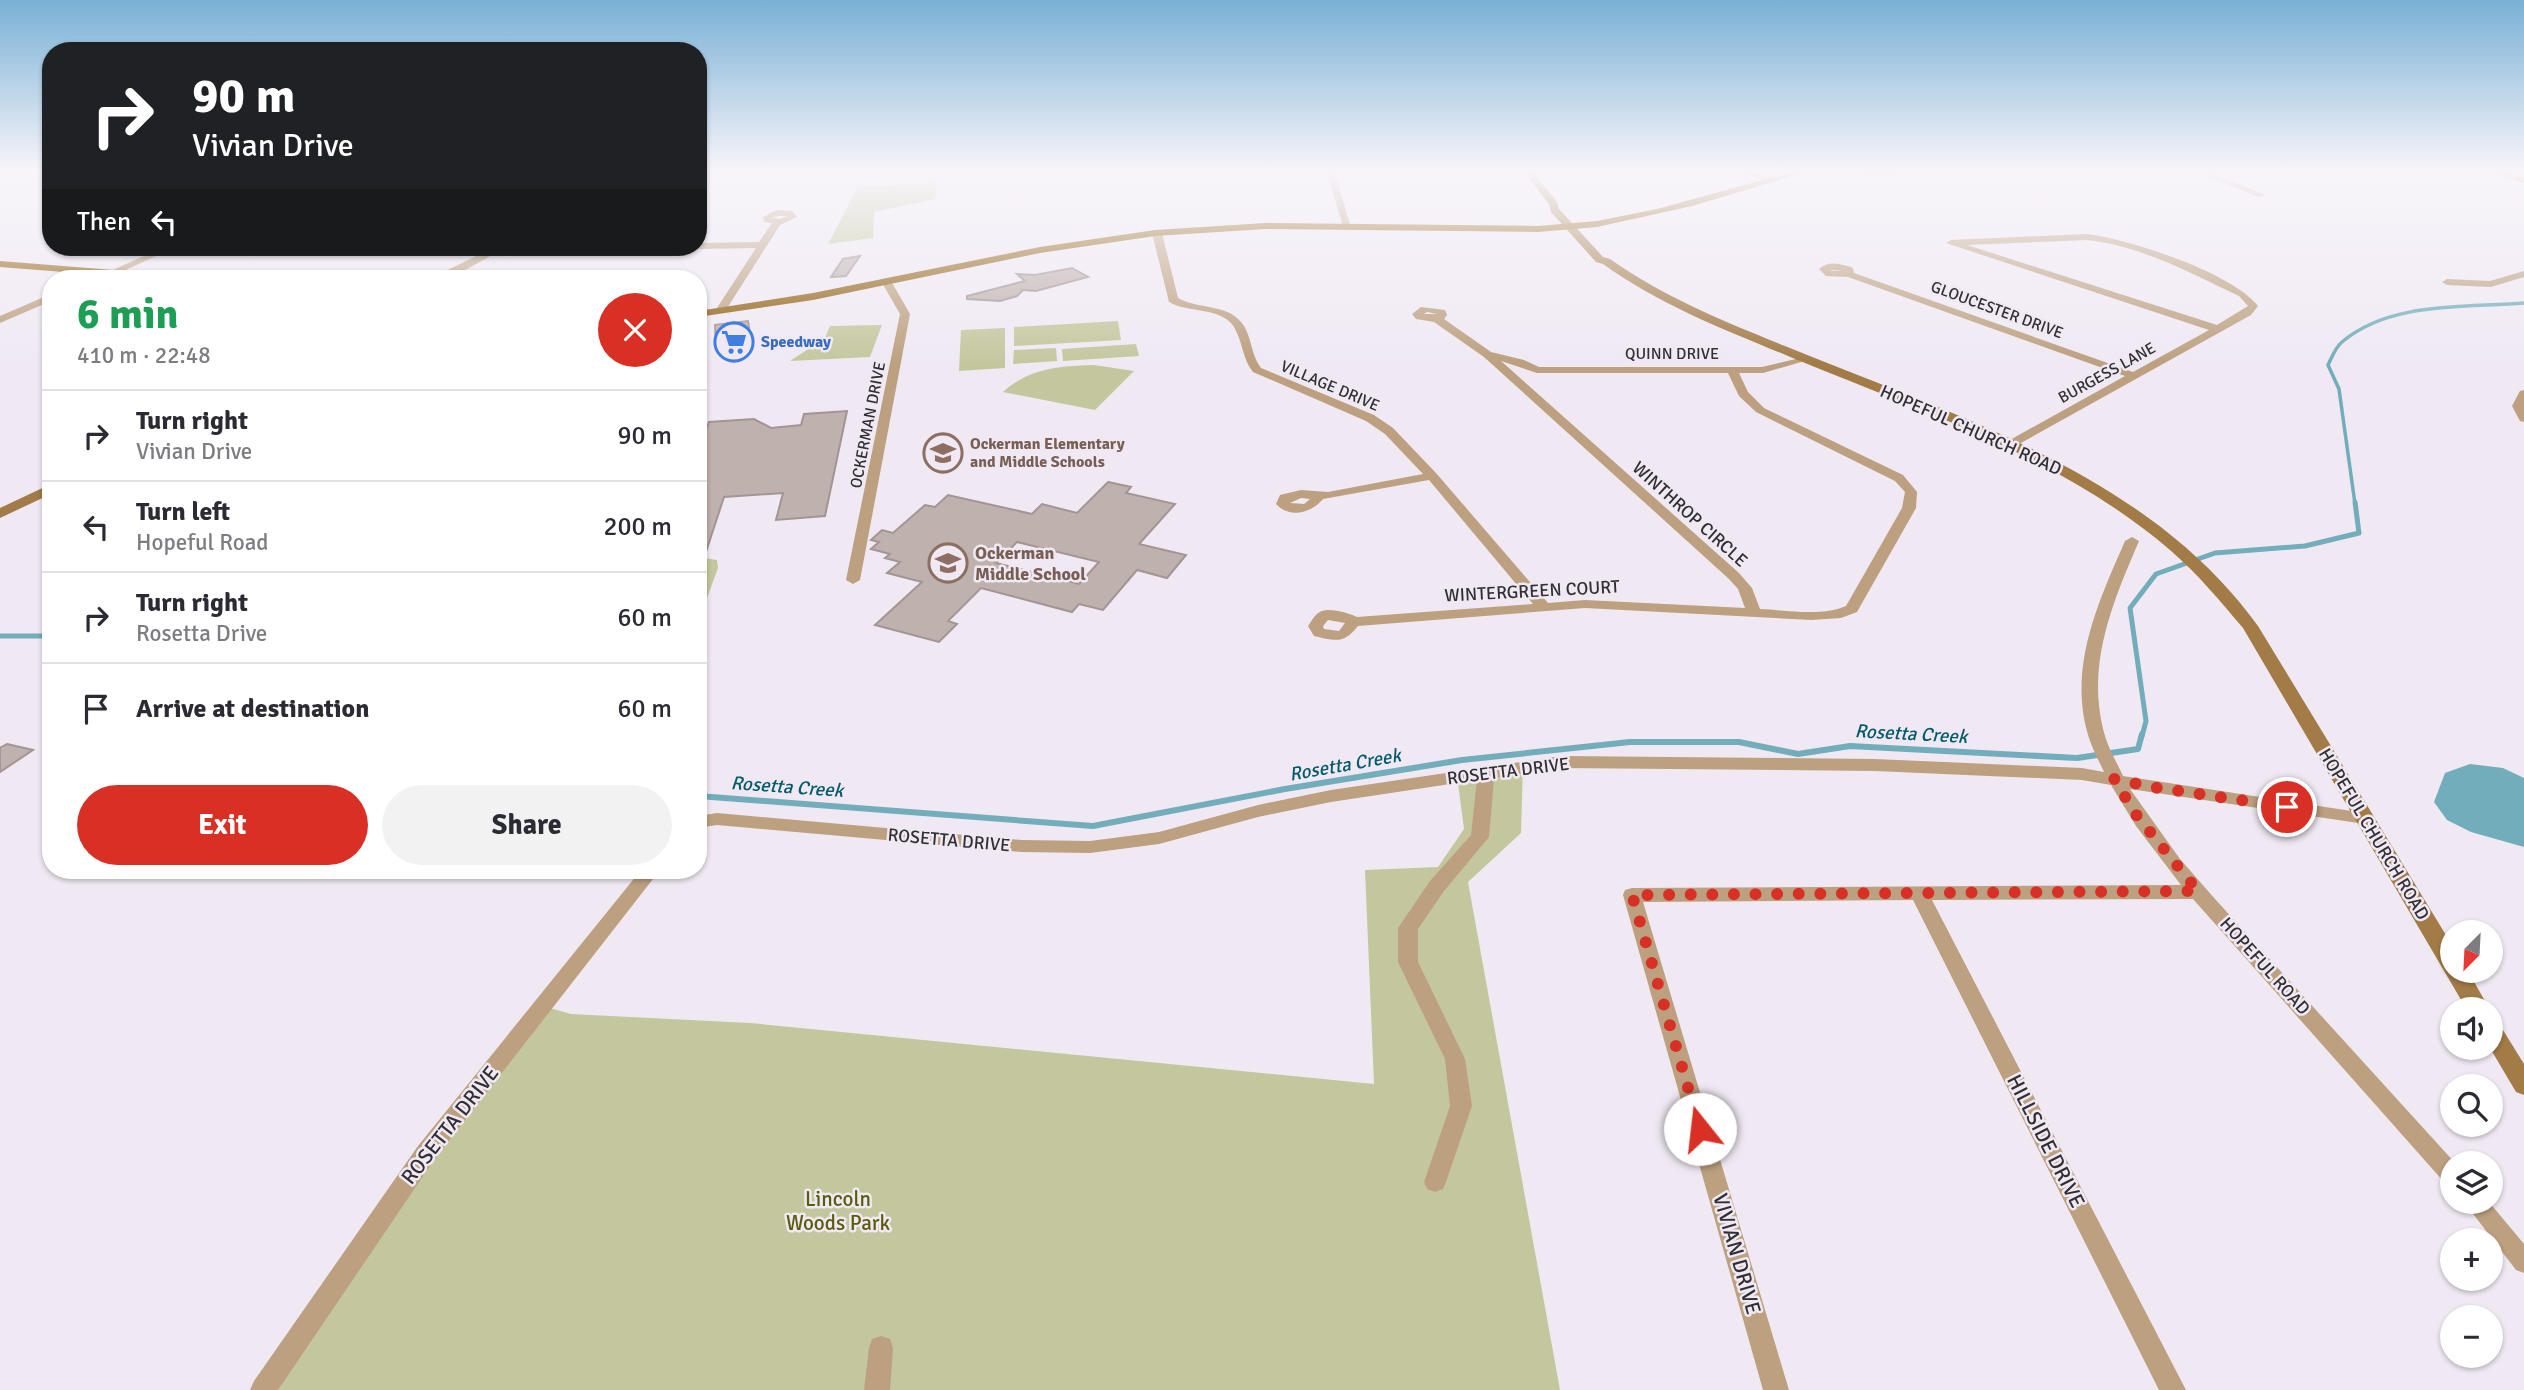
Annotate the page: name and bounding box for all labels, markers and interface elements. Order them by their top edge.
text: 90 m [192,66,295,126]
icon: right [77,70,168,161]
text: Vivian Drive [192,126,354,165]
icon: left [145,203,183,241]
text: Then [77,206,131,238]
street label: GLOUCESTER DRIVE [1928,277,2066,343]
text: 6 min [77,289,178,340]
button: close [598,293,672,367]
supermarket icon: Speedway [713,321,755,363]
place label: Speedway [761,332,831,352]
street label: BURGESS LANE [2055,338,2159,408]
text: 410 m · 22:48 [77,341,211,370]
street label: QUINN DRIVE [1625,344,1719,364]
street label: VILLAGE DRIVE [1277,356,1383,416]
street label: OCKERMAN DRIVE [846,360,890,490]
street label: HOPEFUL CHURCH ROAD [1877,380,2065,480]
text: Turn right [136,405,248,437]
icon: right [77,417,115,455]
text: 90 m [617,420,672,452]
school or university icon: Ockerman Elementary and Middle Schools [922,432,964,474]
place label: Ockerman Elementary and Middle Schools [970,434,1125,472]
text: Vivian Drive [136,437,252,466]
street label: WINTHROP CIRCLE [1628,457,1752,571]
text: Turn left [136,496,230,528]
icon: left [77,508,115,546]
text: 200 m [603,511,672,543]
text: Hopeful Road [136,528,269,557]
school or university icon: Ockerman Middle School [927,542,969,584]
place label: Ockerman Middle School [975,542,1086,585]
street label: WINTERGREEN COURT [1444,575,1620,607]
text: Turn right [136,587,248,619]
icon: right [77,599,115,637]
text: 60 m [617,602,672,634]
text: Rosetta Drive [136,619,267,648]
icon: arrive [77,690,115,728]
text: Arrive at destination [136,693,369,725]
text: 60 m [617,693,672,725]
water label: Rosetta Creek [1854,719,1969,749]
water label: Rosetta Creek [1287,743,1404,787]
street label: HOPEFUL CHURCH ROAD [2314,744,2434,924]
street label: ROSETTA DRIVE [1446,753,1570,789]
water label: Rosetta Creek [730,771,845,803]
pin [2257,777,2317,837]
button: Exit [77,785,368,865]
button: Share [382,785,672,865]
icon: arrive [2268,788,2306,826]
street label: ROSETTA DRIVE [887,824,1011,856]
street label: HOPEFUL ROAD [2215,913,2315,1019]
north arrow [2440,920,2502,984]
map controls [2440,920,2503,1368]
button: sound [2440,997,2503,1060]
street label: ROSETTA DRIVE [396,1060,504,1190]
street label: HILLSIDE DRIVE [2001,1070,2091,1212]
button: search [2440,1074,2503,1137]
position arrow [1663,1092,1737,1166]
button: layers [2440,1151,2503,1214]
park label: Lincoln Woods Park [786,1186,891,1236]
street label: VIVIAN DRIVE [1707,1191,1767,1317]
button: + [2440,1228,2503,1291]
button: − [2440,1305,2503,1368]

